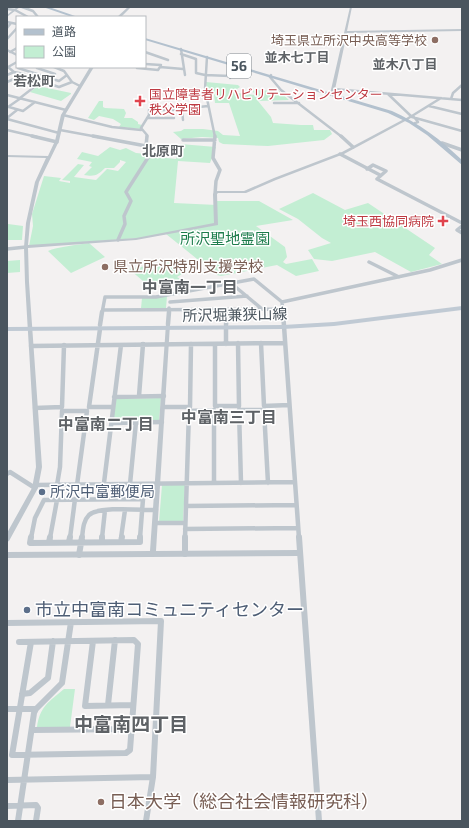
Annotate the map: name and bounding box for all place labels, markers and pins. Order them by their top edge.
place label: 埼玉県立所沢中央高等学校 [271,32,427,48]
marker: 埼玉県立所沢中央高等学校 [430,35,440,45]
place label: 国立障害者リハビリテーションセンター 秩父学園 [149,86,383,117]
marker: 国立障害者リハビリテーションセンター 秩父学園 [134,95,146,107]
place label: 埼玉西協同病院 [343,213,434,229]
marker: 埼玉西協同病院 [437,215,449,227]
place label: 県立所沢特別支援学校 [113,257,263,275]
marker: 県立所沢特別支援学校 [100,262,110,272]
place label: 所沢中富郵便局 [50,482,155,500]
marker: 所沢中富郵便局 [37,487,47,497]
place label: 市立中富南コミュニティセンター [35,598,304,620]
marker: 市立中富南コミュニティセンター [22,605,32,615]
place label: 日本大学（総合社会情報研究科） [109,790,379,812]
marker: 日本大学（総合社会情報研究科） [96,797,106,807]

